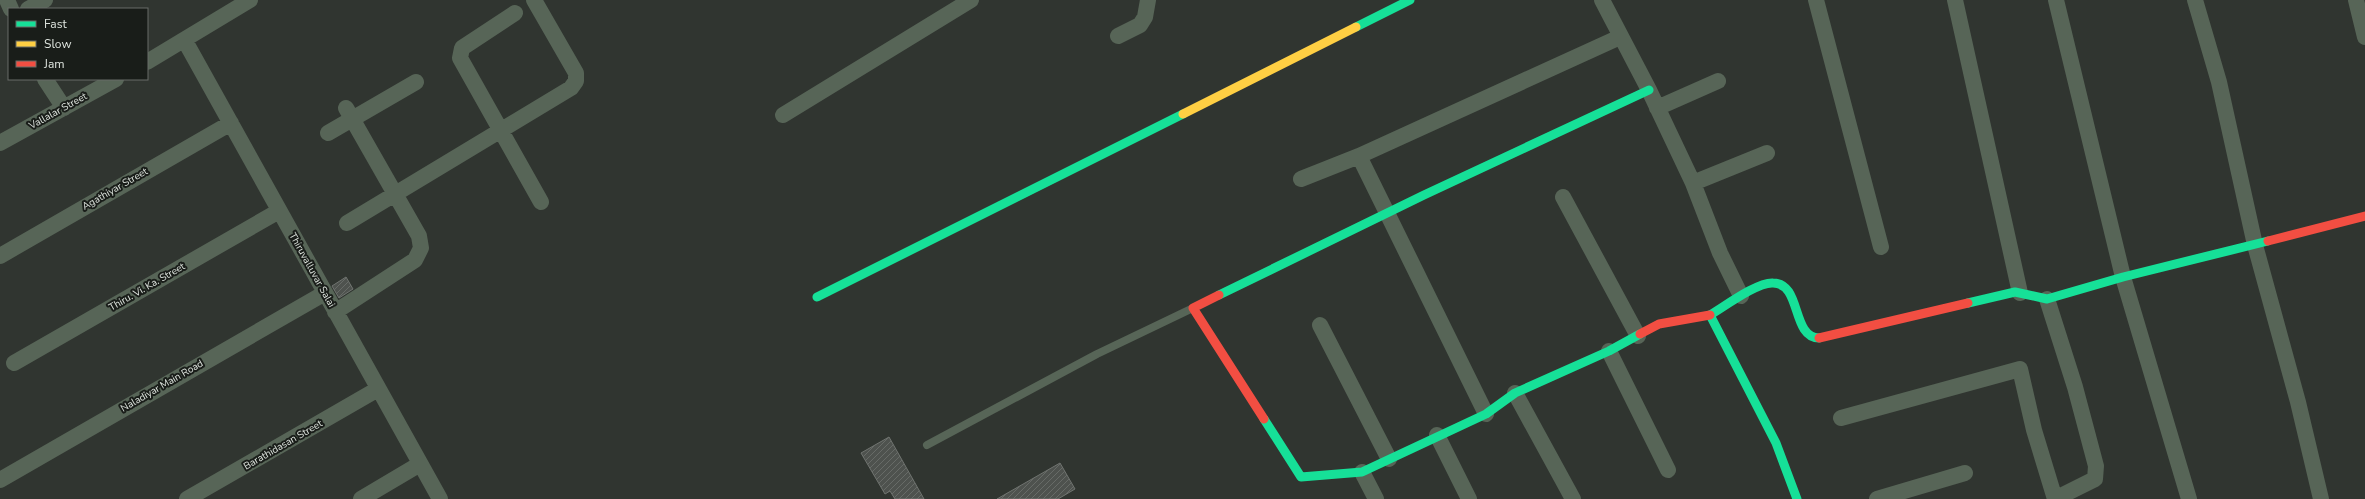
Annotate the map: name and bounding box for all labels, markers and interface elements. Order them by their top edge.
legend [8,8,148,80]
text: Fast [44,16,67,32]
text: Slow [44,36,72,52]
text: Jam [43,56,65,72]
street label: Vallalar Street [26,89,90,133]
street label: Agathiyar Street [80,164,151,213]
street label: Thiruvalluvar Salai [286,230,338,310]
street label: Thiru. Vi. Ka. Street [106,259,188,315]
street label: Naladiyar Main Road [118,357,206,415]
street label: Barathidasan Street [241,416,326,473]

